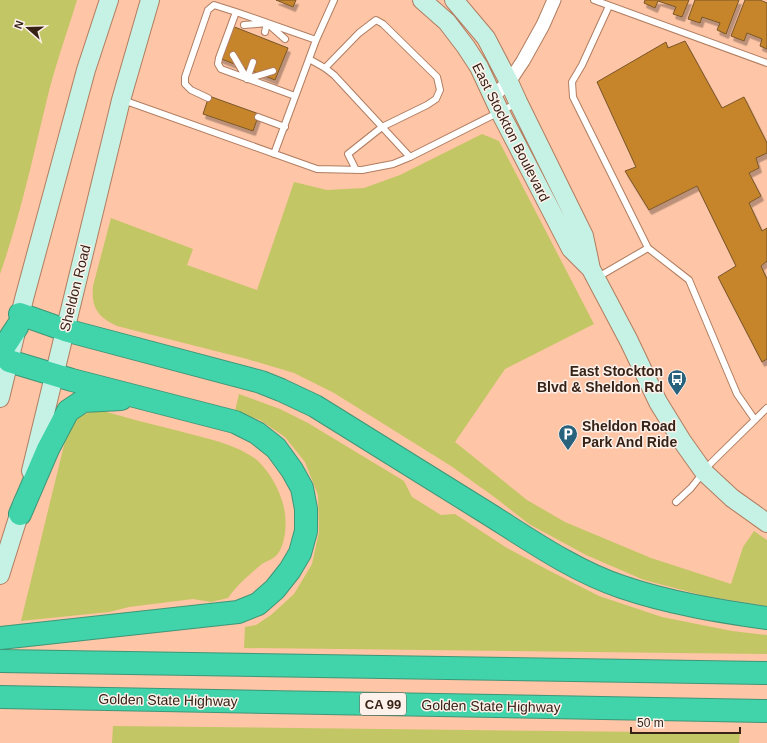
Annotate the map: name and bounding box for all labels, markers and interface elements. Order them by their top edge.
north arrow [8,8,48,48]
text: N [12,19,26,30]
street label: East Stockton Boulevard [469,60,553,204]
street label: Sheldon Road [57,243,93,333]
place label: East Stockton Blvd & Sheldon Rd [537,363,663,395]
bus stop icon: East Stockton Blvd & Sheldon Rd [666,368,688,396]
place label: Sheldon Road Park And Ride [582,418,677,450]
parking icon: Sheldon Road Park And Ride [557,423,579,451]
street label: Golden State Highway [98,691,238,709]
road number: CA 99 [360,693,406,715]
street label: Golden State Highway [421,697,561,715]
scale bar [631,709,740,735]
text: 50 m [637,716,664,730]

